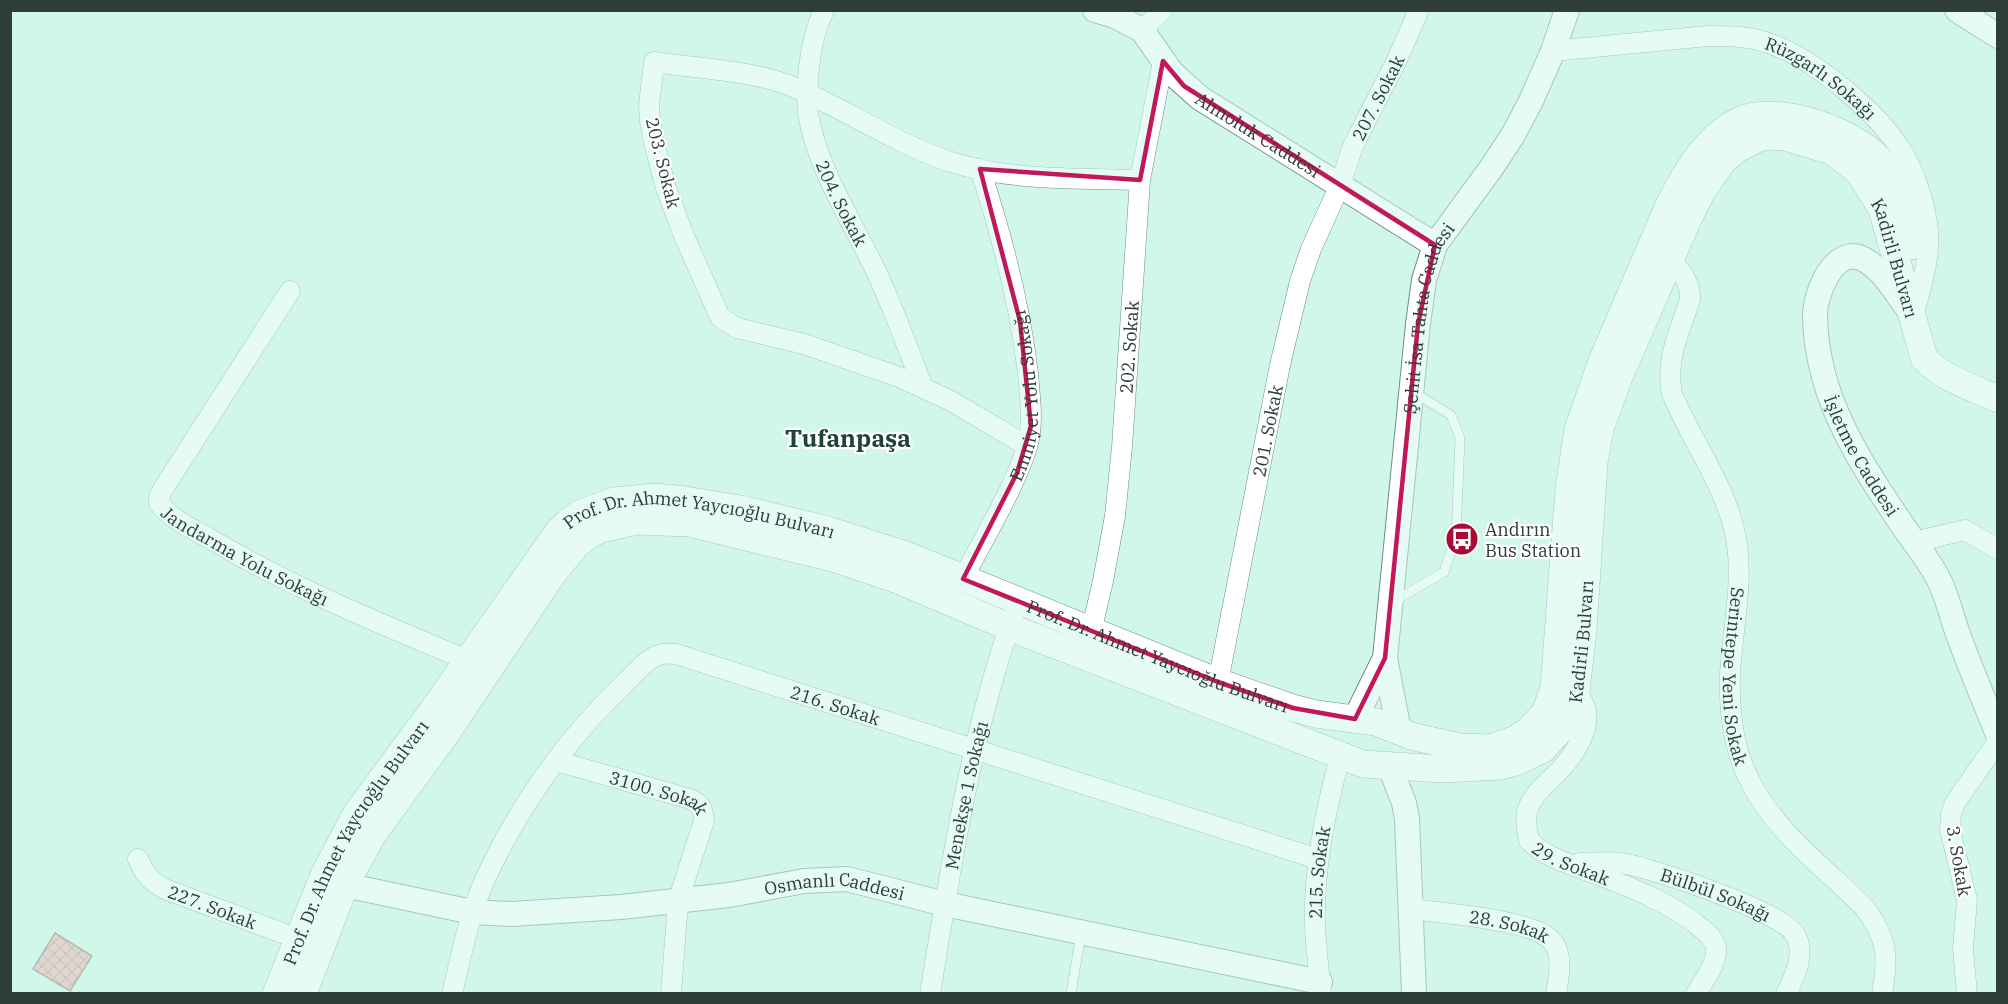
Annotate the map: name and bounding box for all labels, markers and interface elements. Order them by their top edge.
street label: Rüzgarlı Sokağı [1762,31,1882,125]
street label: 207. Sokak [1346,51,1409,144]
street label: Alınoluk Caddesi [1191,87,1326,182]
street label: 203. Sokak [641,115,686,211]
street label: 204. Sokak [811,157,873,251]
street label: Kadirli Bulvarı [1866,194,1924,321]
street label: Şehit İsa Tahta Caddesi [1398,218,1459,415]
street label: 202. Sokak [1114,299,1143,394]
street label: Emniyet Yolu Sokağı [1004,308,1043,485]
street label: 201. Sokak [1247,382,1287,479]
street label: İşletme Caddesi [1819,392,1905,521]
district label: Tufanpaşa [785,422,911,454]
text: Prof. Dr. Ahmet Yaycıoğlu Bulvarı [558,486,838,543]
street label: Jandarma Yolu Sokağı [156,501,333,610]
place label: Andırın Bus Station [1485,518,1581,562]
street label: Prof. Dr. Ahmet Yaycıoğlu Bulvarı [561,519,841,545]
bus stop icon: Andırın Bus Station [1444,521,1480,557]
street label: Kadirli Bulvarı [1563,579,1598,704]
street label: Serintepe Yeni Sokak [1718,586,1754,769]
street label: Prof. Dr. Ahmet Yaycıoğlu Bulvarı [1024,594,1292,717]
street label: 216. Sokak [788,680,884,730]
street label: Prof. Dr. Ahmet Yaycıoğlu Bulvarı [277,715,434,968]
street label: Menekşe 1 Sokağı [939,718,993,871]
street label: 3100. Sokak [607,765,714,819]
street label: 215. Sokak [1303,824,1335,919]
street label: 3. Sokak [1941,824,1977,899]
street label: 29. Sokak [1528,836,1614,890]
street label: Bülbül Sokağı [1658,863,1775,926]
street label: Osmanlı Caddesi [762,867,908,905]
street label: 227. Sokak [165,880,261,934]
street label: 28. Sokak [1468,904,1555,948]

